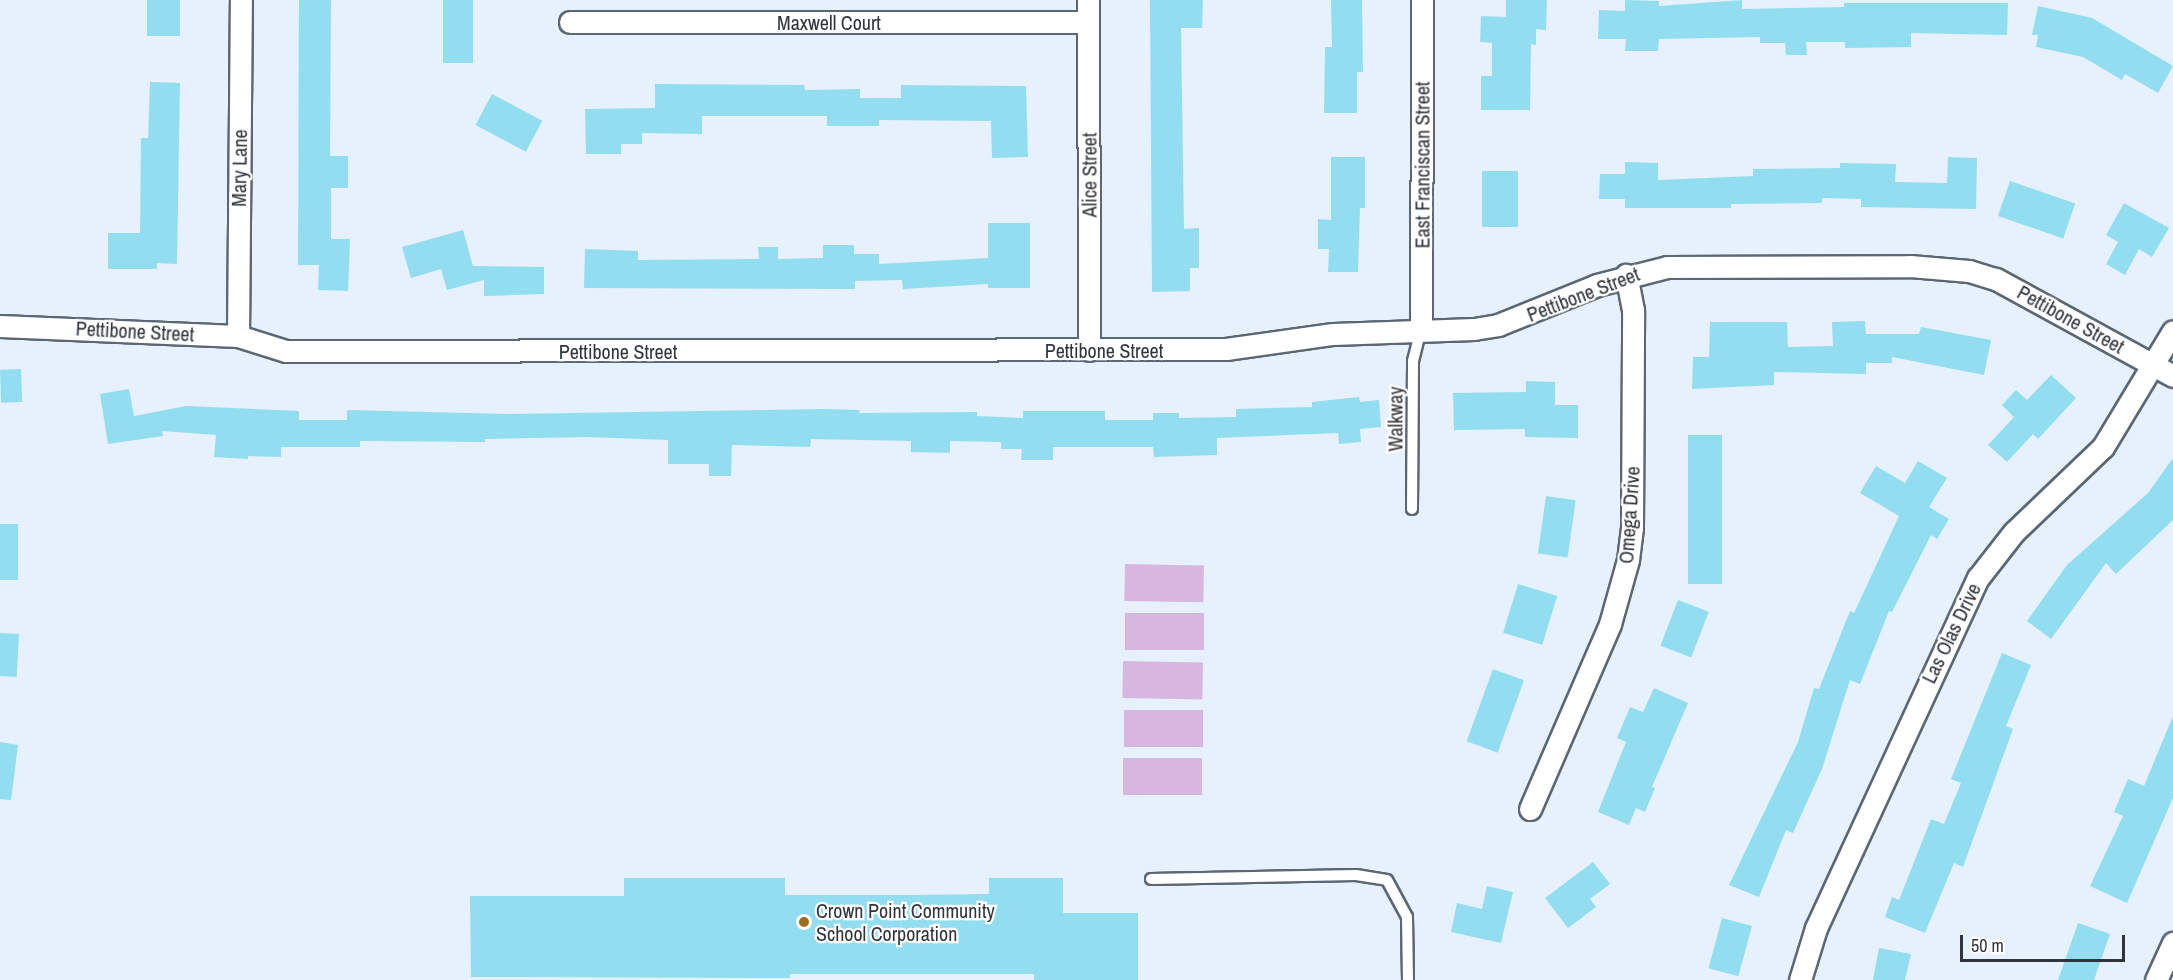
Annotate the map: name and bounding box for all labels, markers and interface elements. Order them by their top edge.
street label: Maxwell Court [777,10,881,34]
street label: East Franciscan Street [1410,82,1434,248]
street label: Mary Lane [226,129,252,207]
street label: Alice Street [1077,133,1101,217]
street label: Pettibone Street [1523,262,1643,326]
street label: Pettibone Street [2013,280,2129,358]
street label: Pettibone Street [75,316,195,346]
street label: Pettibone Street [1045,338,1163,362]
street label: Pettibone Street [559,339,677,363]
street label: Walkway [1383,387,1407,451]
street label: Omega Drive [1614,466,1644,564]
street label: Las Olas Drive [1916,579,1986,687]
place label: Crown Point Community School Corporation [816,898,995,945]
marker: Crown Point Community School Corporation [797,915,811,929]
scale bar [1963,923,2128,961]
text: 50 m [1971,933,2004,958]

